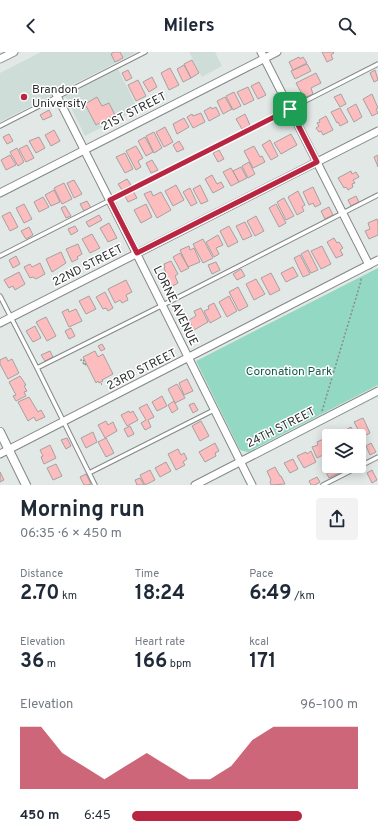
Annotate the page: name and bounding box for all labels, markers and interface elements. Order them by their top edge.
icon: back [20,15,42,37]
text: Milers [163,15,215,38]
icon: search [336,15,358,37]
place label: Brandon University [32,82,87,112]
street label: 21ST STREET [99,89,169,135]
marker: Brandon University [19,92,29,102]
pin [273,92,307,126]
icon: arrive [279,98,301,120]
street label: 22ND STREET [50,241,126,291]
street label: LORNE AVENUE [149,263,201,349]
street label: 23RD STREET [104,345,180,395]
park label: Coronation Park [246,364,332,380]
street label: 24TH STREET [244,404,318,452]
map controls [322,429,366,473]
button: layers [322,429,366,473]
text: Morning run [20,497,145,524]
button: share [316,498,358,540]
text: 06:35 · 6 × 450 m [20,526,122,542]
text: Distance [20,567,63,581]
text: Time [135,567,159,581]
text: Pace [249,567,274,581]
text: 2.70 [20,581,59,607]
text: 18:24 [135,581,185,607]
text: 6:49 [249,581,292,607]
text: km [59,589,77,603]
text: /km [292,589,315,603]
text: Elevation [20,635,65,649]
text: Heart rate [135,635,185,649]
text: kcal [249,635,269,649]
text: 36 [20,649,44,675]
text: 166 [135,649,167,675]
text: 171 [249,649,276,675]
text: m [44,657,56,671]
text: bpm [167,657,191,671]
text: Elevation [20,697,73,713]
text: 96–100 m [300,697,358,713]
text: 450 m [20,808,59,824]
text: 6:45 [84,808,111,824]

